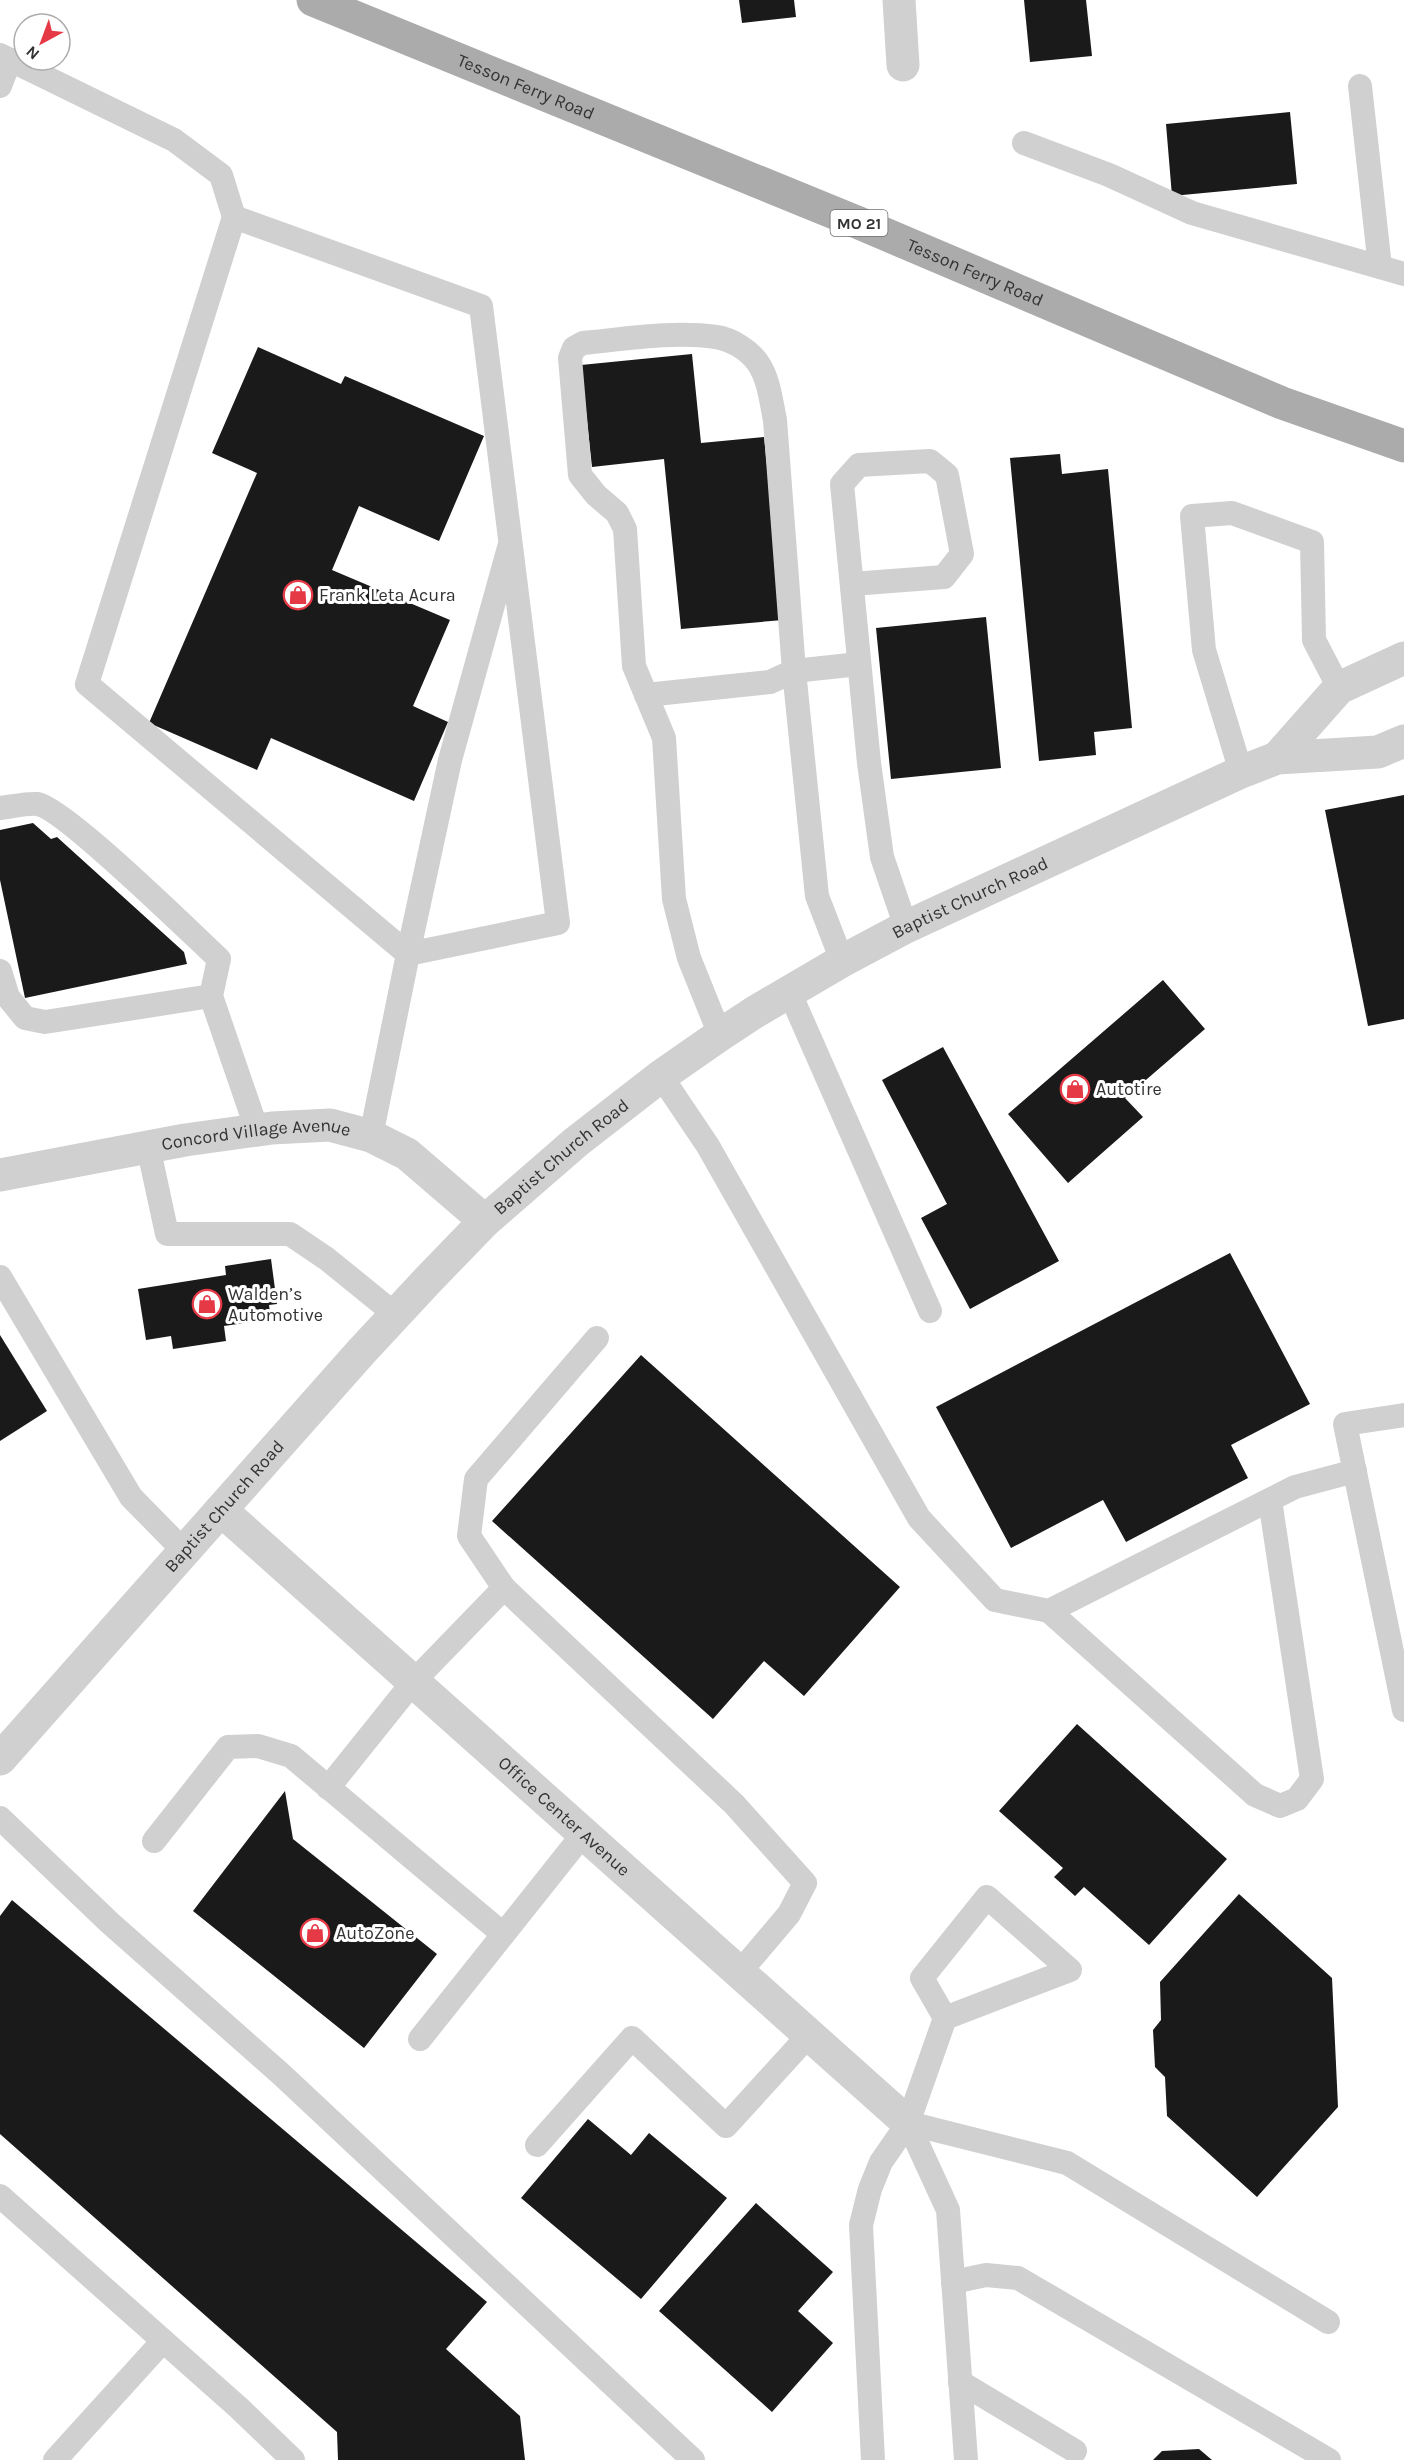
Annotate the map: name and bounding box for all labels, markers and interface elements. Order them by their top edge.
north arrow [12,12,72,72]
text: N [22,42,43,64]
street label: Tesson Ferry Road [454,49,598,125]
road number: MO 21 [830,210,888,236]
street label: Tesson Ferry Road [904,234,1047,311]
shop icon: Frank Leta Acura [282,579,314,611]
place label: Frank Leta Acura [319,584,456,606]
street label: Baptist Church Road [888,852,1051,943]
shop icon: Autotire [1059,1073,1091,1105]
place label: Autotire [1096,1078,1162,1100]
street label: Baptist Church Road [489,1094,633,1220]
street label: Concord Village Avenue [160,1114,353,1155]
place label: Walden’s Automotive [228,1283,323,1326]
shop icon: Walden’s Automotive [191,1288,223,1320]
street label: Baptist Church Road [160,1435,289,1577]
street label: Office Center Avenue [494,1752,635,1881]
shop icon: AutoZone [299,1917,331,1949]
place label: AutoZone [336,1922,414,1944]

